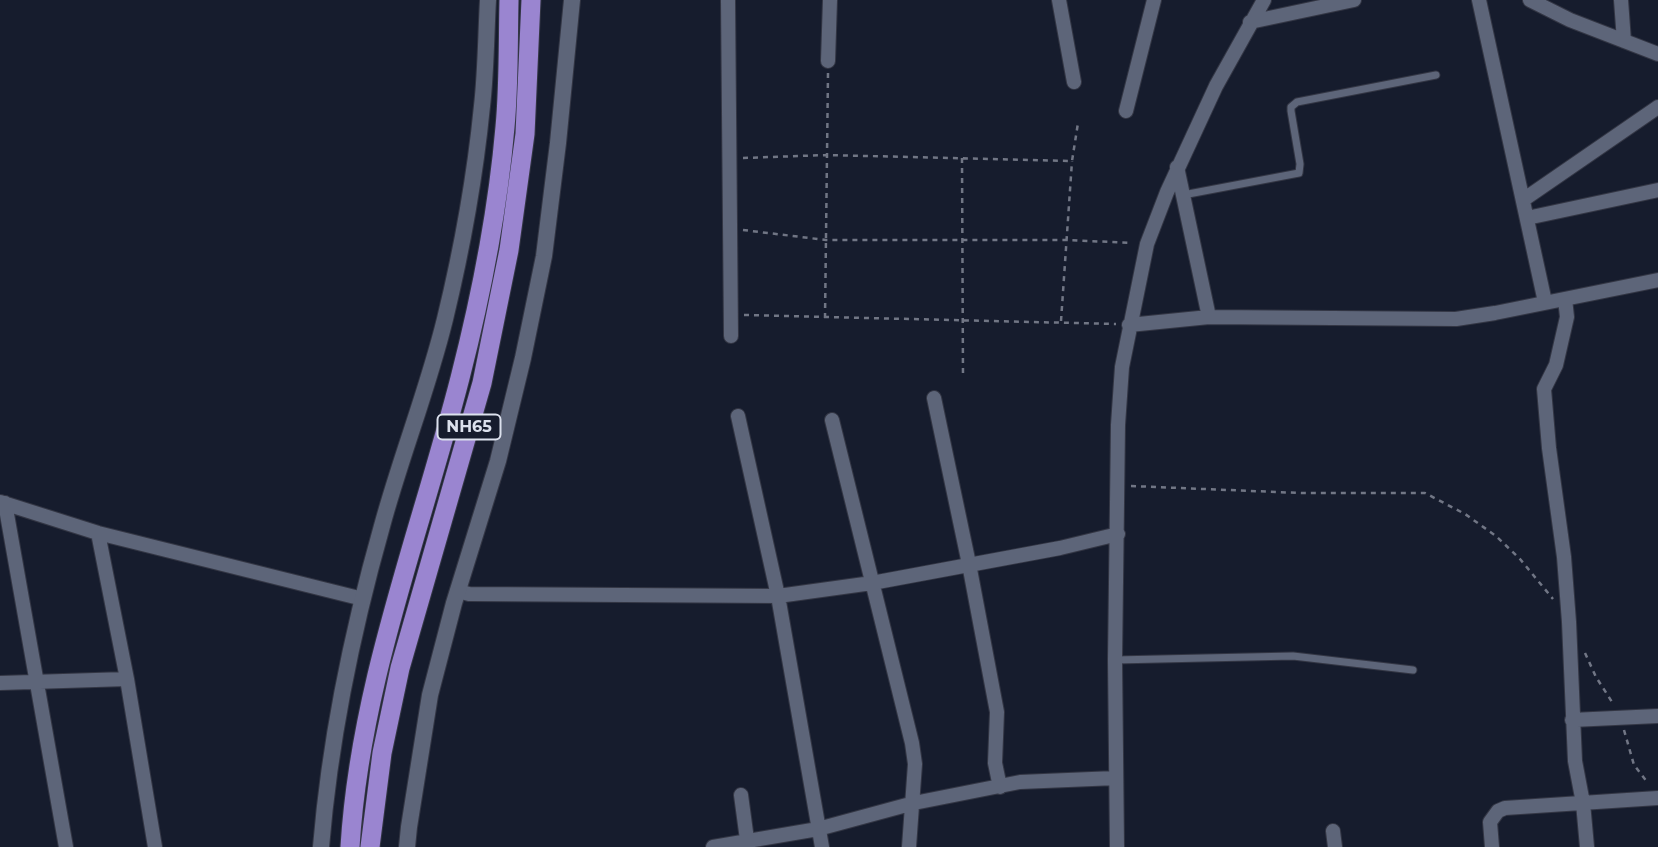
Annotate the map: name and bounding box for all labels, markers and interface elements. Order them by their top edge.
road number: NH65 [438,414,500,440]

